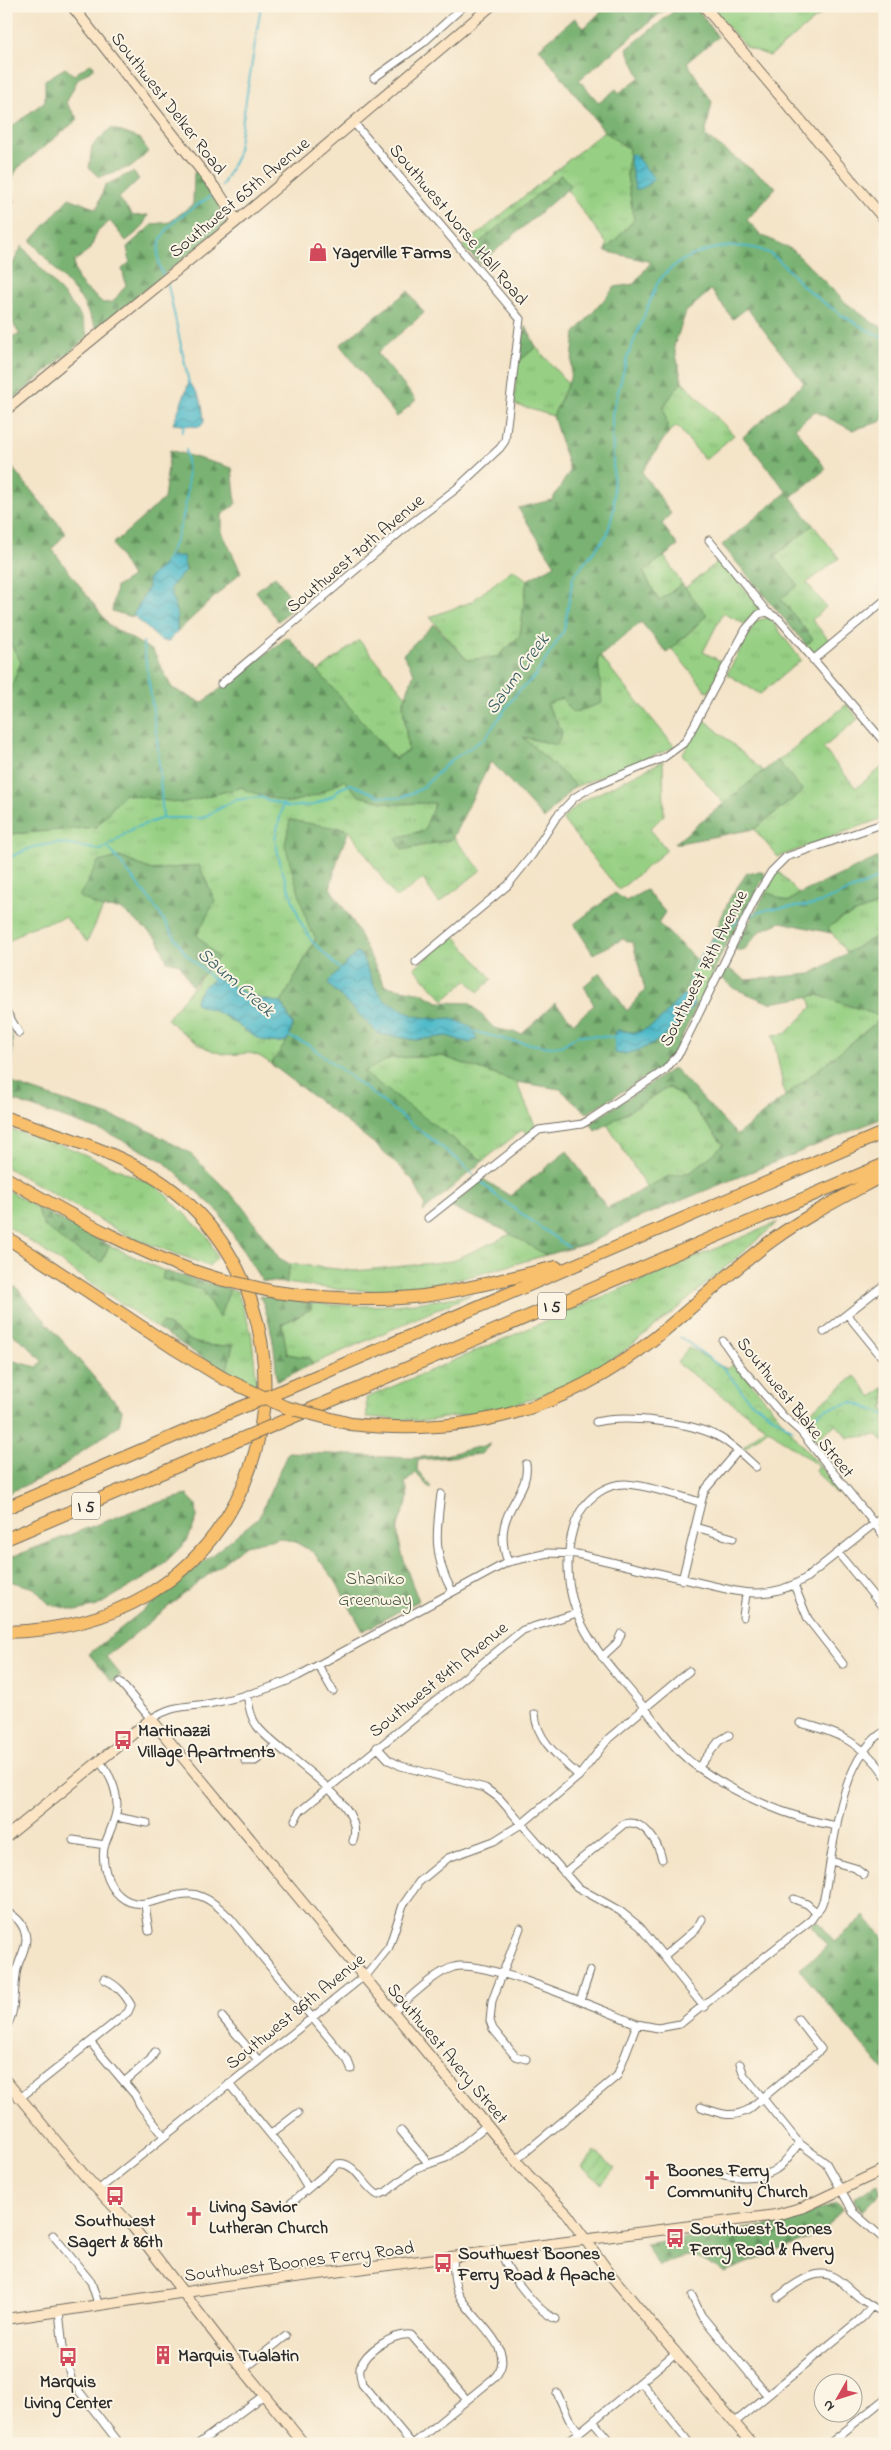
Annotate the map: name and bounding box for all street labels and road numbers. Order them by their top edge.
street label: Southwest Delker Road [103,27,231,181]
street label: Southwest 65th Avenue [164,131,317,265]
street label: Southwest Norse Hall Road [382,139,533,312]
street label: Southwest 70th Avenue [281,488,432,620]
street label: Southwest 78th Avenue [654,885,756,1052]
road number: I 5 [538,1292,566,1320]
street label: Southwest Blake Street [729,1332,860,1484]
road number: I 5 [72,1492,100,1520]
street label: Southwest 84th Avenue [364,1616,515,1745]
street label: Southwest 86th Avenue [221,1947,372,2077]
street label: Southwest Avery Street [379,1978,513,2131]
street label: Southwest Boones Ferry Road [183,2236,416,2290]

